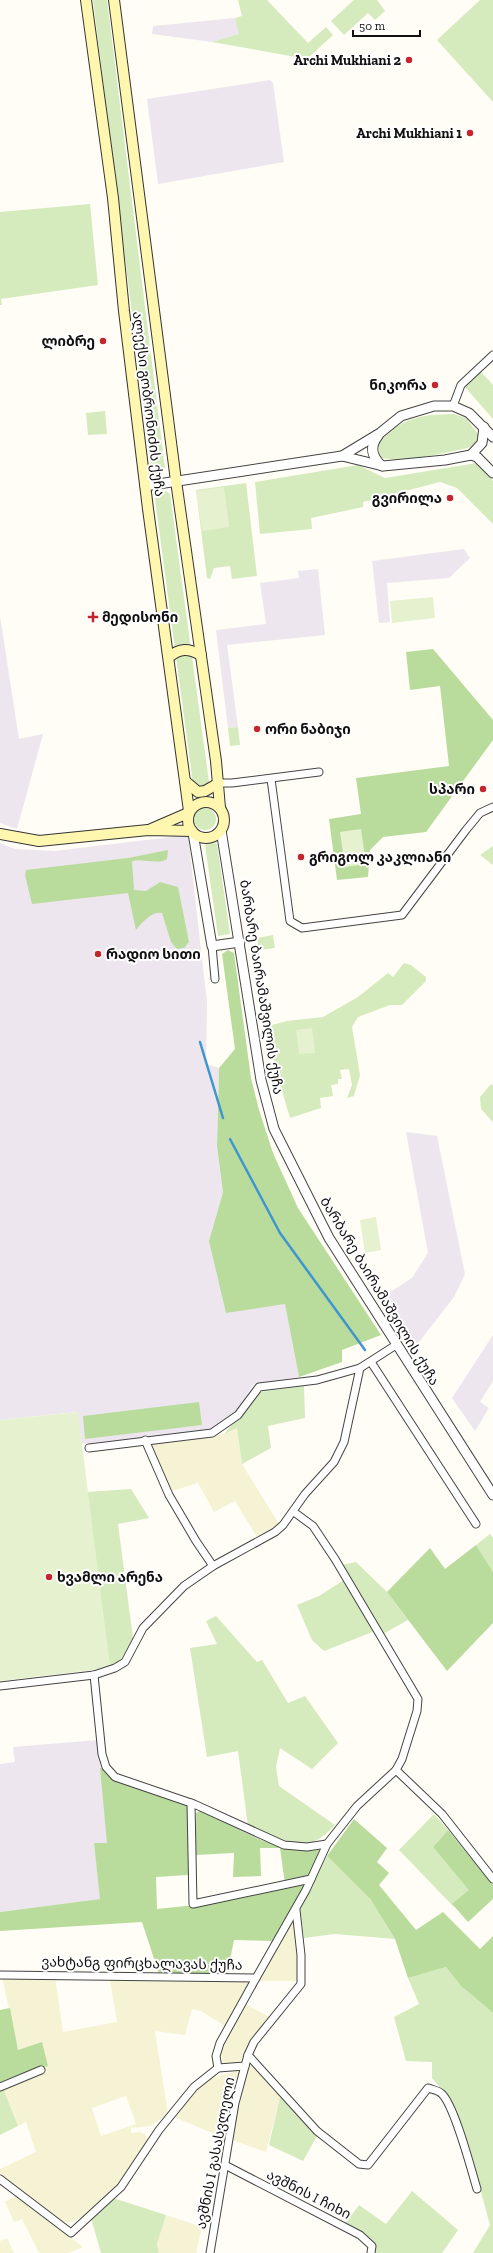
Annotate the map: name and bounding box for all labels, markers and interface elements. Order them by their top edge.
scale bar [353,12,420,38]
text: 50 m [359,19,386,33]
place label: Archi Mukhiani 2 [293,52,401,69]
marker: Archi Mukhiani 2 [404,55,414,65]
place label: Archi Mukhiani 1 [356,125,462,142]
marker: Archi Mukhiani 1 [465,128,475,138]
street label: ალექსი გობრონიძის ქუჩა [129,310,168,498]
place label: ლიბრე [41,333,95,350]
marker: ლიბრე [98,336,108,346]
place label: ნიკორა [369,377,427,394]
marker: ნიკორა [430,380,440,390]
place label: გვირილა [372,490,442,507]
marker: გვირილა [445,493,455,503]
place label: მედისონი [102,609,178,626]
marker: მედისონი [87,611,99,623]
place label: ორი ნაბიჯი [265,721,351,738]
marker: ორი ნაბიჯი [252,724,262,734]
place label: სპარი [429,781,475,798]
marker: სპარი [478,784,488,794]
place label: გრიგოლ კაკლიანი [309,849,451,866]
marker: გრიგოლ კაკლიანი [296,852,306,862]
street label: ბარბარე ბაირამაშვილის ქუჩა [236,878,287,1096]
place label: რადიო სითი [106,946,201,963]
marker: რადიო სითი [93,949,103,959]
street label: ბარბარე ბაირამაშვილის ქუჩა [316,1194,443,1389]
place label: ხვამლი არენა [57,1569,163,1586]
marker: ხვამლი არენა [44,1572,54,1582]
street label: ვახტანგ ფირცხალავას ქუჩა [41,1953,243,1974]
street label: ავშნის I გასასვლელი [192,2076,239,2231]
street label: ავშნის I ჩიხი [264,2166,354,2223]

